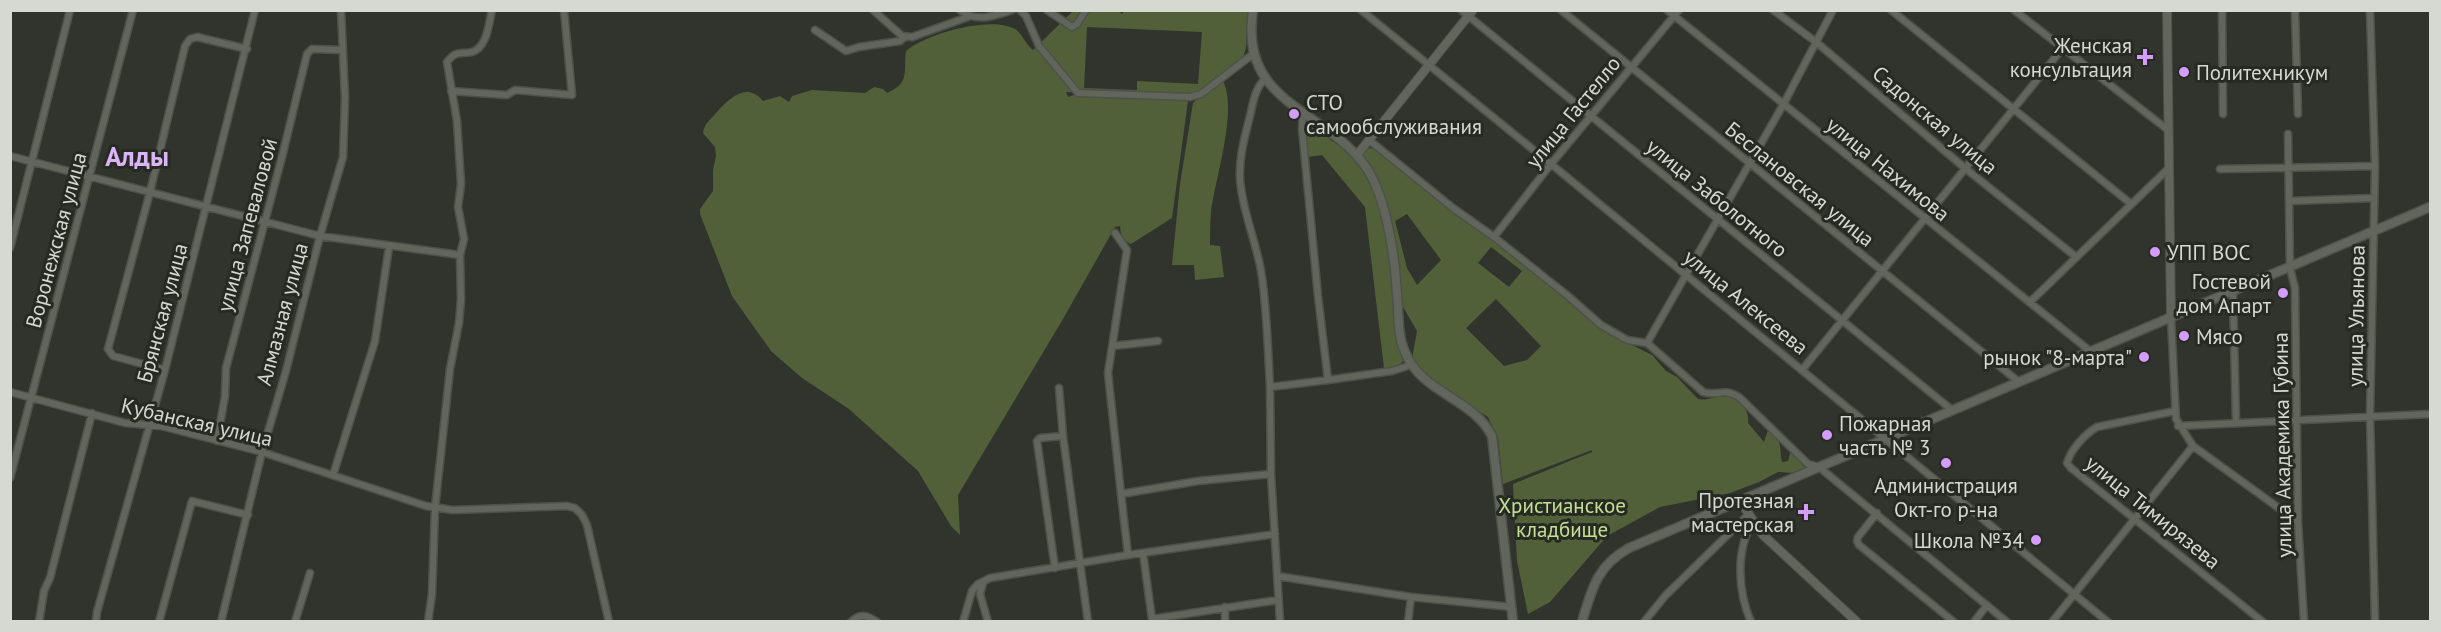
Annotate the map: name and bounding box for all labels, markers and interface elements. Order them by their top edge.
place label: Женская консультация [2010,32,2132,83]
marker: Женская консультация [2136,48,2154,66]
street label: улица Гастелло [1520,51,1626,173]
place label: Политехникум [2196,59,2328,86]
street label: Садонская улица [1867,60,2003,180]
marker: Политехникум [2177,65,2191,79]
place label: СТО самообслуживания [1306,89,1482,140]
marker: СТО самообслуживания [1287,107,1301,121]
street label: улица Нахимова [1821,111,1955,227]
street label: Беслановская улица [1720,115,1880,253]
street label: улица Заболотного [1641,133,1793,263]
street label: улица Запеваловой [211,135,283,315]
district label: Алды [105,139,169,173]
street label: Воронежская улица [20,149,92,331]
place label: УПП ВОС [2167,239,2251,266]
street label: Брянская улица [130,240,194,386]
street label: Алмазная улица [250,240,314,388]
street label: улица Алексеева [1678,243,1814,361]
marker: УПП ВОС [2148,245,2162,259]
street label: улица Ульянова [2341,245,2371,387]
place label: Гостевой дом Апарт [2177,268,2272,319]
marker: Гостевой дом Апарт [2276,286,2290,300]
place label: Мясо [2196,323,2243,350]
marker: Мясо [2177,329,2191,343]
street label: улица Академика Губина [2267,332,2297,558]
place label: рынок "8-марта" [1983,344,2132,371]
marker: рынок "8-марта" [2137,350,2151,364]
street label: Кубанская улица [119,391,275,453]
place label: Пожарная часть № 3 [1839,410,1931,461]
marker: Пожарная часть № 3 [1820,428,1834,442]
street label: улица Тимирязева [2080,449,2226,575]
marker: Администрация Окт-го р-на [1939,456,1953,470]
place label: Администрация Окт-го р-на [1874,472,2018,523]
place label: Протезная мастерская [1691,487,1794,538]
park label: Христианское кладбище [1498,492,1626,543]
marker: Протезная мастерская [1799,505,1813,519]
place label: Школа №34 [1914,527,2024,554]
marker: Школа №34 [2029,533,2043,547]

